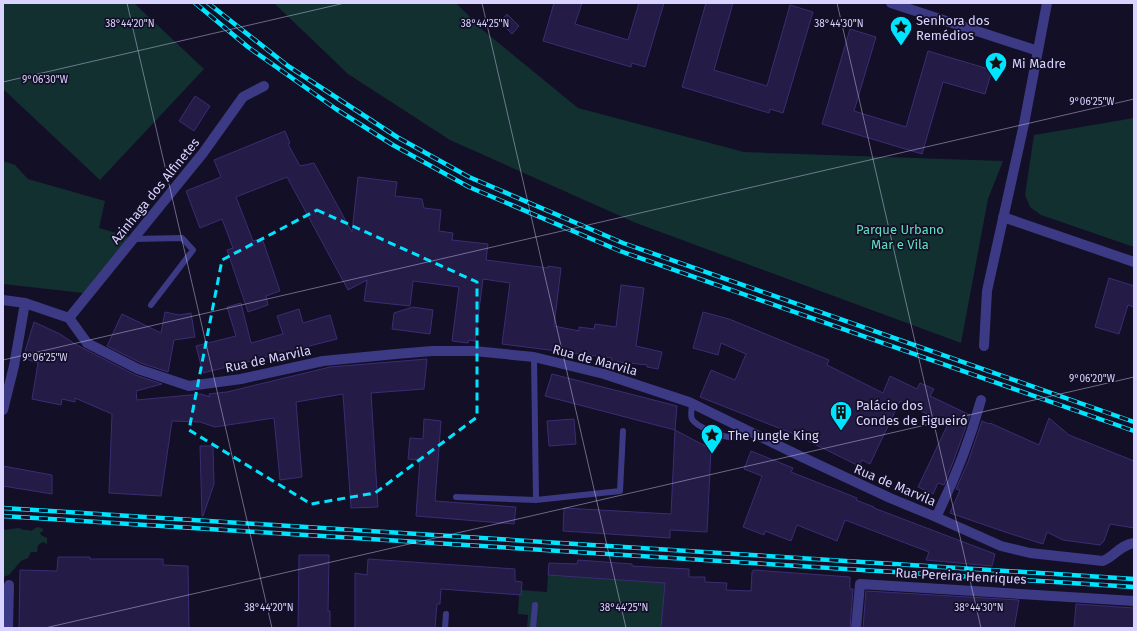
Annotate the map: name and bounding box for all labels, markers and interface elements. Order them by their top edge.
place label: Senhora dos Remédios [916,13,990,43]
place icon: Senhora dos Remédios [888,14,914,47]
text: 38°44'20"N [105,18,155,30]
text: 38°44'25"N [461,18,509,30]
text: 38°44'30"N [814,18,864,30]
place icon: Mi Madre [983,50,1009,83]
place label: Mi Madre [1012,56,1066,71]
text: 9°06'30"W [22,74,69,86]
text: 9°06'25"W [1069,96,1115,108]
street label: Azinhaga dos Alfinetes [108,135,202,247]
park label: Parque Urbano Mar e Vila [856,222,944,252]
street label: Rua de Marvila [551,341,639,379]
street label: Rua de Marvila [224,343,312,375]
text: 9°06'25"W [22,352,68,364]
text: 9°06'20"W [1069,373,1116,385]
place label: Palácio dos Condes de Figueiró [856,398,968,428]
building icon: Palácio dos Condes de Figueiró [828,399,854,432]
place icon: The Jungle King [699,422,725,455]
place label: The Jungle King [728,428,819,443]
street label: Rua de Marvila [852,461,938,509]
street label: Rua Pereira Henriques [895,565,1027,587]
text: 38°44'20"N [244,602,294,614]
text: 38°44'25"N [600,602,648,614]
text: 38°44'30"N [954,602,1004,614]

